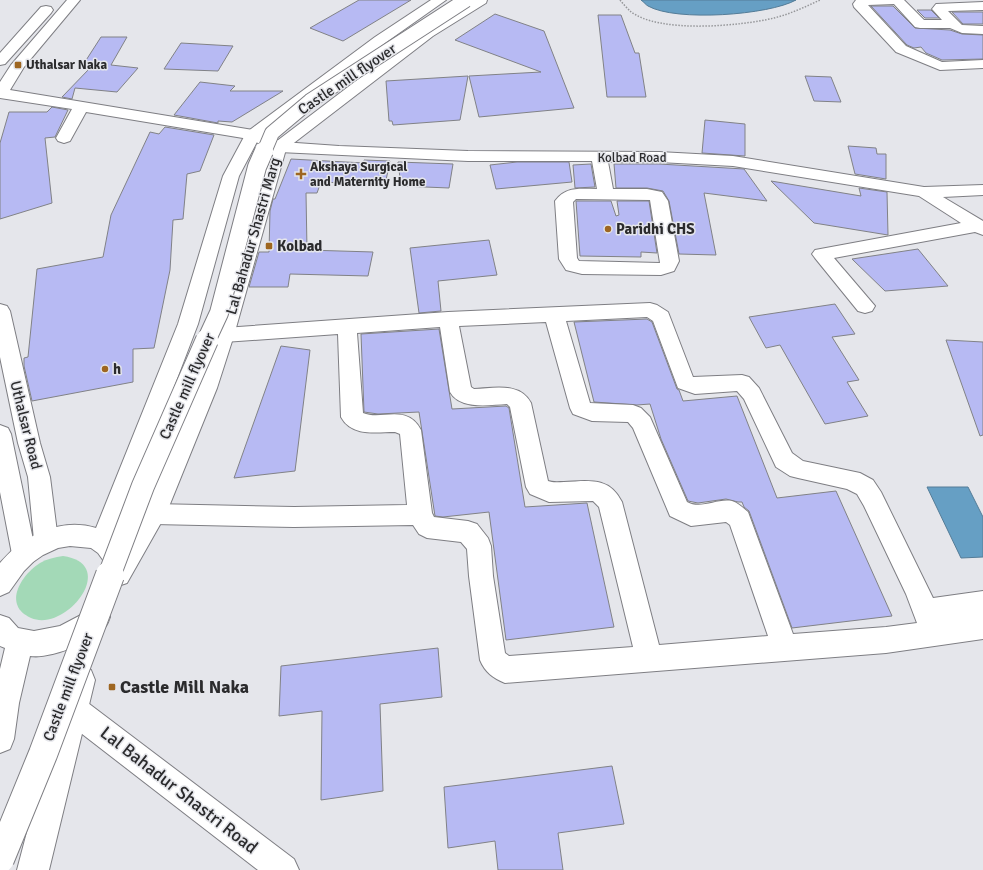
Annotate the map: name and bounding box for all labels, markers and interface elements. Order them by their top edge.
street label: Castle mill flyover [294,39,400,119]
place label: Uthalsar Naka [26,57,107,73]
marker: Uthalsar Naka [13,60,23,70]
street label: Kolbad Road [597,150,667,166]
street label: Lal Bahadur Shastri Marg [222,155,284,317]
place label: Akshaya Surgical and Maternity Home [310,159,426,190]
marker: Akshaya Surgical and Maternity Home [295,168,307,180]
place label: Paridhi CHS [616,220,695,238]
marker: Paridhi CHS [603,224,613,234]
place label: Kolbad [277,237,322,255]
marker: Kolbad [264,241,274,251]
street label: Castle mill flyover [155,330,219,442]
place label: h [113,360,121,378]
marker: h [100,364,110,374]
street label: Uthalsar Road [6,379,46,471]
street label: Castle mill flyover [39,630,97,744]
place label: Castle Mill Naka [120,676,249,698]
marker: Castle Mill Naka [107,682,117,692]
street label: Lal Bahadur Shastri Road [96,722,262,858]

